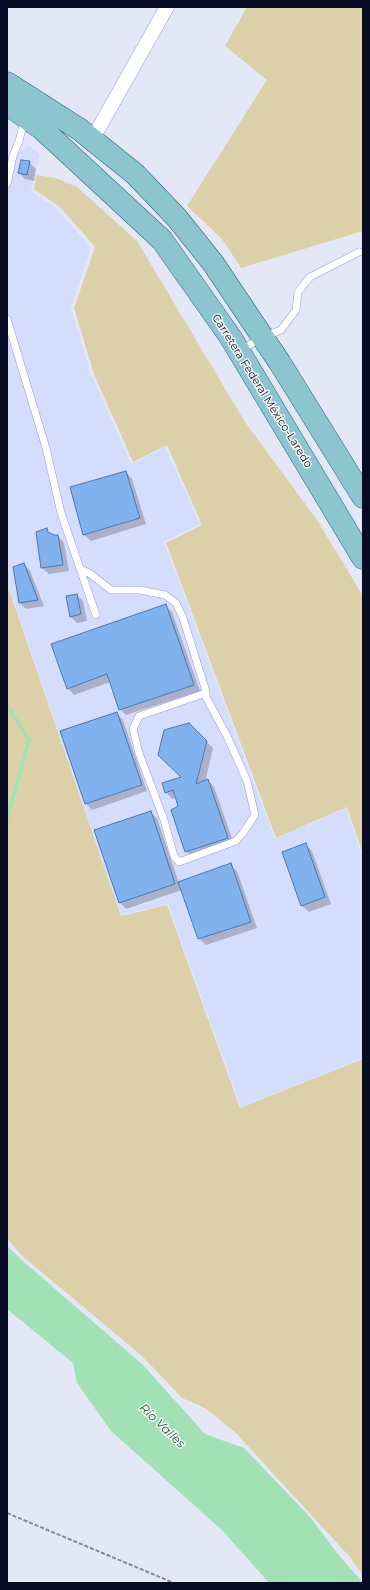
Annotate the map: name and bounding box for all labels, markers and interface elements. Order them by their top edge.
street label: Carretera Federal México-Laredo [209,312,315,470]
water label: Río Valles [136,1401,188,1451]

